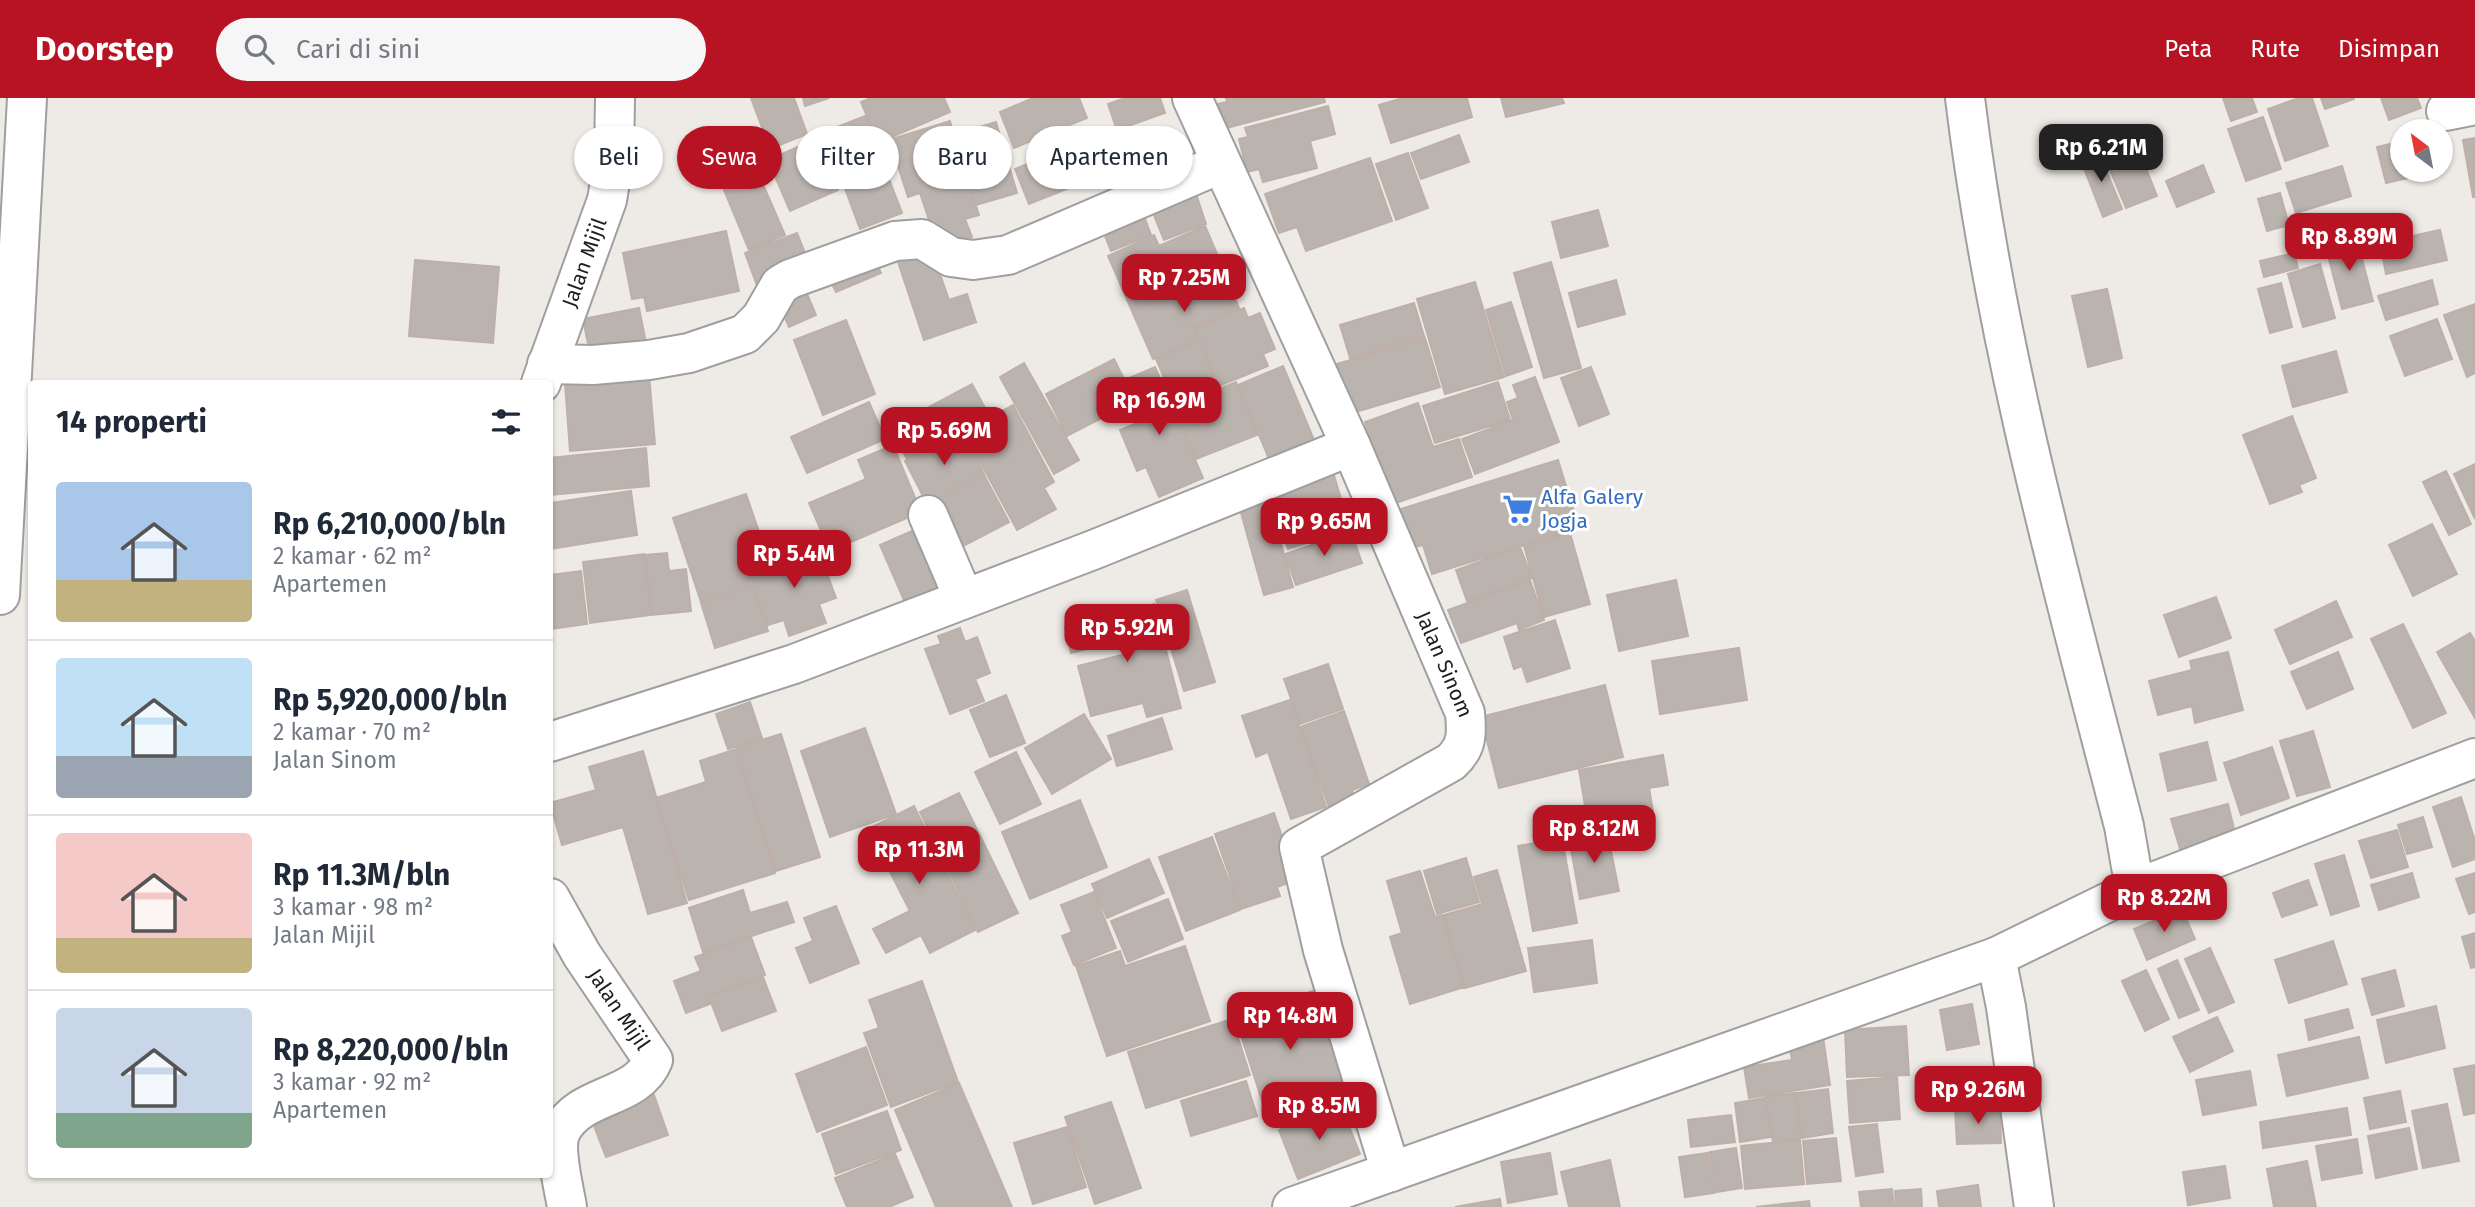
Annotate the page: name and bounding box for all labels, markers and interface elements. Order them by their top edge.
search box [216,18,706,81]
text: Doorstep [35,29,174,69]
icon: search [240,30,278,68]
text: Cari di sini [296,34,420,65]
text: Peta [2164,35,2212,63]
text: Rute [2250,35,2300,63]
text: Disimpan [2338,35,2440,63]
north arrow [2390,119,2454,182]
map controls [2390,119,2453,182]
pin: Rp 6.21M [2029,125,2173,184]
chip: Beli [574,126,663,189]
chip: Sewa [677,126,782,189]
chip: Filter [796,126,899,189]
chip: Baru [913,126,1012,189]
chip: Apartemen [1026,126,1193,189]
text: Rp 6.21M [2055,133,2147,161]
street label: Jalan Mijil [556,214,612,311]
pin: Rp 8.89M [2277,214,2421,273]
text: Rp 8.89M [2301,222,2397,250]
pin: Rp 7.25M [1112,254,1256,314]
text: Rp 7.25M [1138,263,1230,291]
pin: Rp 16.9M [1087,378,1231,437]
text: Rp 16.9M [1113,386,1206,414]
icon: filters [487,403,525,441]
text: 14 properti [56,404,207,440]
pin: Rp 5.69M [872,408,1016,467]
text: Rp 5.69M [897,416,991,444]
place label: Alfa Galery Jogja [1541,484,1644,534]
supermarket icon: Alfa Galery Jogja [1501,492,1535,526]
pin: Rp 9.65M [1252,498,1396,558]
text: Rp 6,210,000/bln [273,506,506,542]
text: Rp 9.65M [1277,507,1371,535]
icon: home [112,510,196,594]
pin: Rp 5.4M [729,531,859,590]
text: Rp 5.4M [753,539,835,567]
text: 2 kamar · 62 m² [273,542,432,570]
text: Apartemen [273,570,387,598]
pin: Rp 5.92M [1055,604,1199,664]
street label: Jalan Sinom [1410,607,1478,721]
text: Rp 5.92M [1080,613,1174,641]
text: Rp 5,920,000/bln [273,682,508,718]
icon: home [112,686,196,770]
text: 2 kamar · 70 m² [273,718,431,746]
text: Jalan Sinom [273,746,397,774]
pin: Rp 8.12M [1522,806,1666,865]
text: Rp 8.12M [1549,814,1639,842]
pin: Rp 11.3M [847,826,991,886]
text: Rp 11.3M [874,835,964,863]
text: Rp 11.3M/bln [273,857,450,893]
icon: home [112,861,196,945]
pin: Rp 8.22M [2092,874,2236,934]
text: Rp 8.22M [2117,883,2211,911]
text: 3 kamar · 98 m² [273,893,433,921]
text: Jalan Mijil [273,921,375,949]
street label: Jalan Mijil [582,963,656,1055]
pin: Rp 14.8M [1218,992,1362,1052]
text: Rp 14.8M [1243,1001,1337,1029]
text: Rp 8,220,000/bln [273,1032,509,1068]
icon: home [112,1036,196,1120]
pin: Rp 9.26M [1906,1066,2050,1126]
text: 3 kamar · 92 m² [273,1068,431,1096]
text: Rp 9.26M [1931,1075,2025,1103]
pin: Rp 8.5M [1254,1082,1384,1142]
text: Rp 8.5M [1278,1091,1360,1119]
text: Apartemen [273,1096,387,1124]

